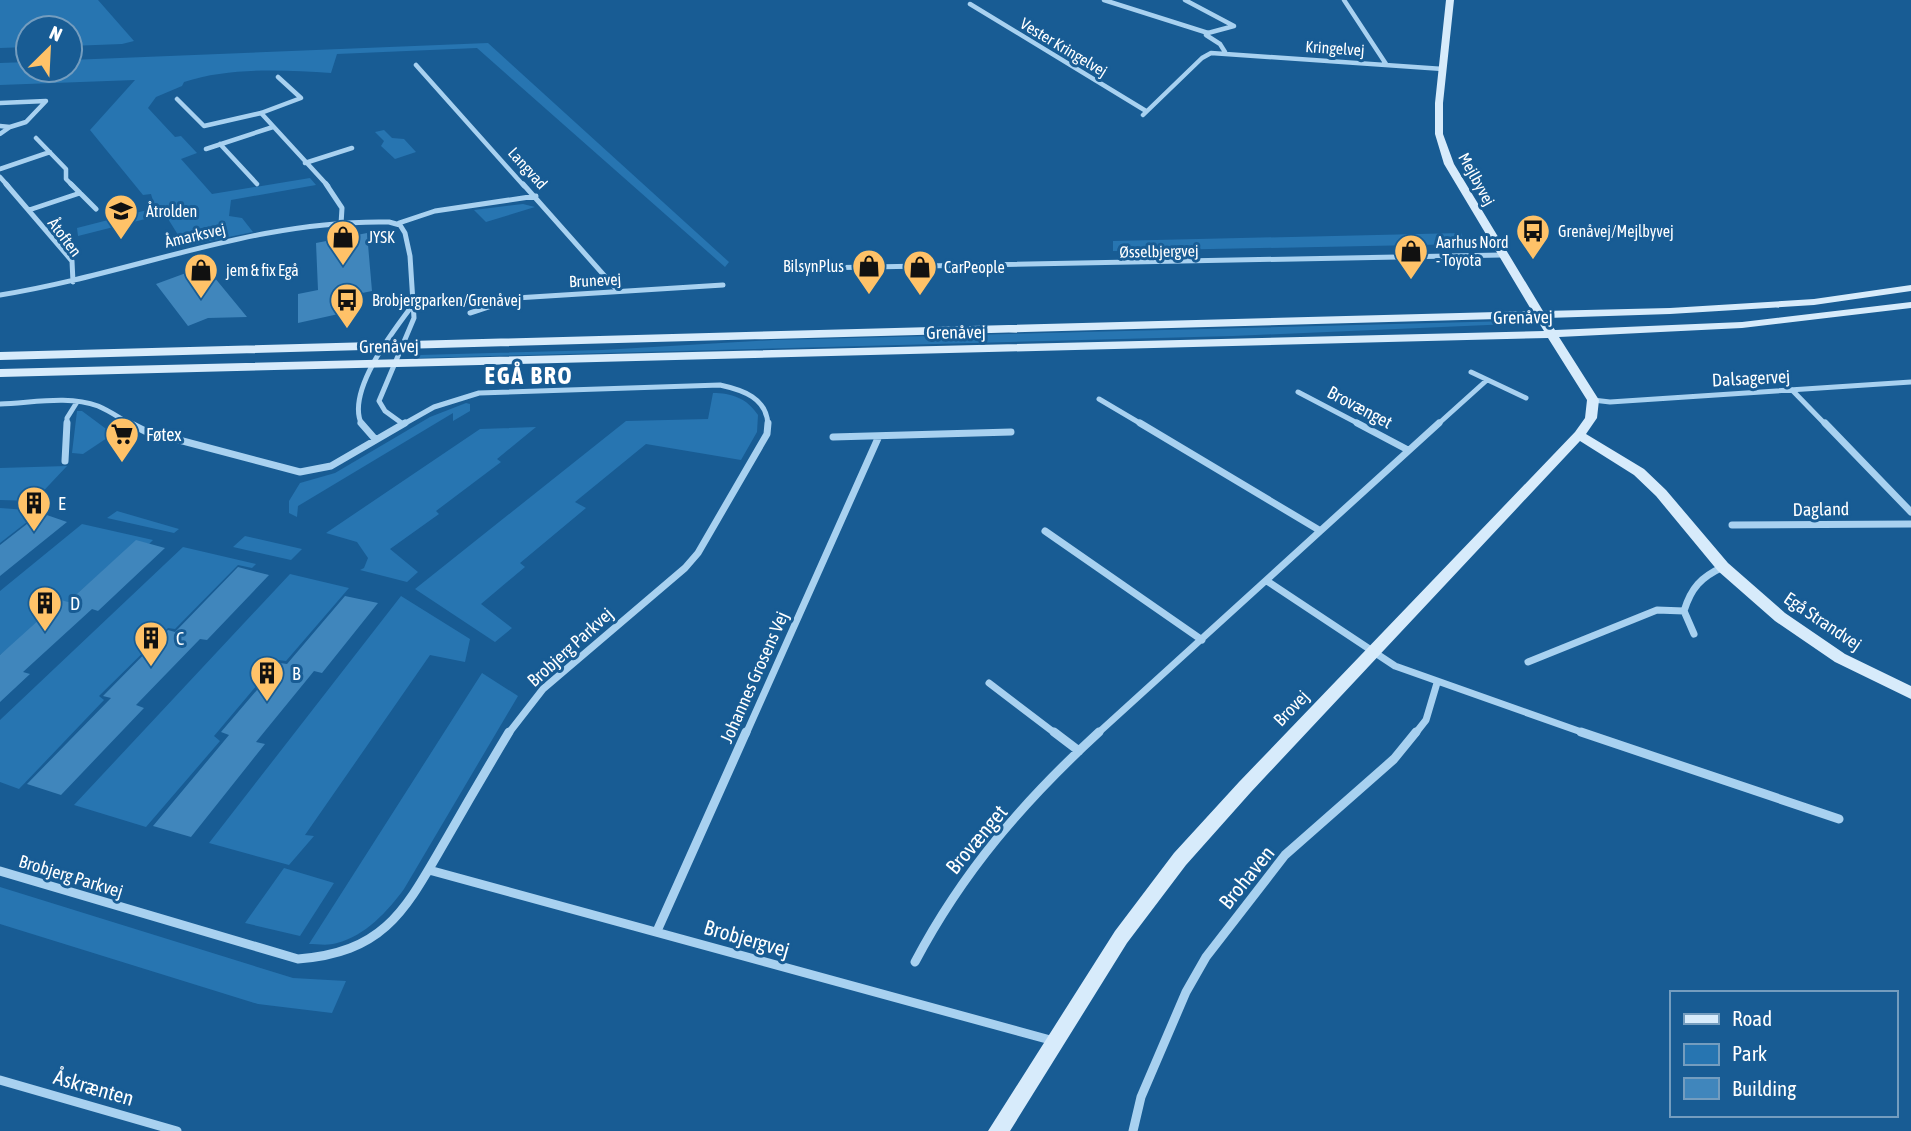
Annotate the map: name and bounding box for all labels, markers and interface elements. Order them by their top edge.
north arrow [14,14,84,84]
street label: Vester Kringelvej [1017,14,1111,81]
text: N [46,21,66,46]
street label: Kringelvej [1305,37,1365,60]
street label: Langvad [504,143,551,193]
street label: Mejlbyvej [1454,150,1499,209]
school or university icon: Åtrolden [102,192,140,241]
place label: Åtrolden [146,201,197,220]
bus stop icon: Grenåvej/Mejlbyvej [1514,212,1552,261]
street label: Åtoften [45,214,86,260]
street label: Åmarksvej [163,218,227,252]
shop icon: JYSK [324,218,362,267]
place label: Grenåvej/Mejlbyvej [1558,222,1674,241]
place label: JYSK [368,228,395,246]
shop icon: Aarhus Nord - Toyota [1392,232,1430,281]
place label: Aarhus Nord - Toyota [1436,233,1509,270]
street label: Øsselbjergvej [1119,241,1199,262]
shop icon: BilsynPlus [850,247,888,296]
shop icon: CarPeople [901,248,939,297]
shop icon: jem & fix Egå [182,251,220,300]
place label: BilsynPlus [783,257,844,276]
place label: CarPeople [944,258,1005,277]
place label: jem & fix Egå [225,261,299,280]
street label: Brunevej [568,270,622,291]
bus stop icon: Brobjergparken/Grenåvej [328,281,366,330]
place label: Brobjergparken/Grenåvej [372,291,521,310]
street label: Grenåvej [1493,306,1553,328]
street label: Grenåvej [926,321,986,343]
street label: Grenåvej [359,335,419,357]
district label: EGÅ BRO [484,361,574,389]
street label: Dalsagervej [1711,365,1791,391]
street label: Brovænget [1324,381,1396,433]
supermarket icon: Føtex [103,415,141,464]
place label: Føtex [146,424,182,445]
building icon: E [15,484,53,533]
place label: E [58,493,66,514]
street label: Dagland [1793,498,1849,520]
building icon: D [26,584,64,633]
street label: Egå Strandvej [1780,587,1866,655]
place label: D [70,593,80,614]
street label: Brobjerg Parkvej [523,603,617,691]
street label: Johannes Grosens Vej [716,608,792,746]
building icon: C [132,619,170,668]
place label: C [176,628,184,649]
building icon: B [248,654,286,703]
place label: B [292,663,301,684]
street label: Brovej [1269,686,1313,730]
street label: Brovænget [940,800,1012,878]
street label: Brohaven [1213,841,1279,913]
street label: Brobjerg Parkvej [16,850,126,902]
street label: Brobjergvej [702,914,792,962]
legend [1670,991,1897,1117]
text: Road [1732,1006,1772,1030]
text: Park [1732,1041,1767,1065]
street label: Åskrænten [51,1064,137,1110]
text: Building [1732,1076,1796,1100]

